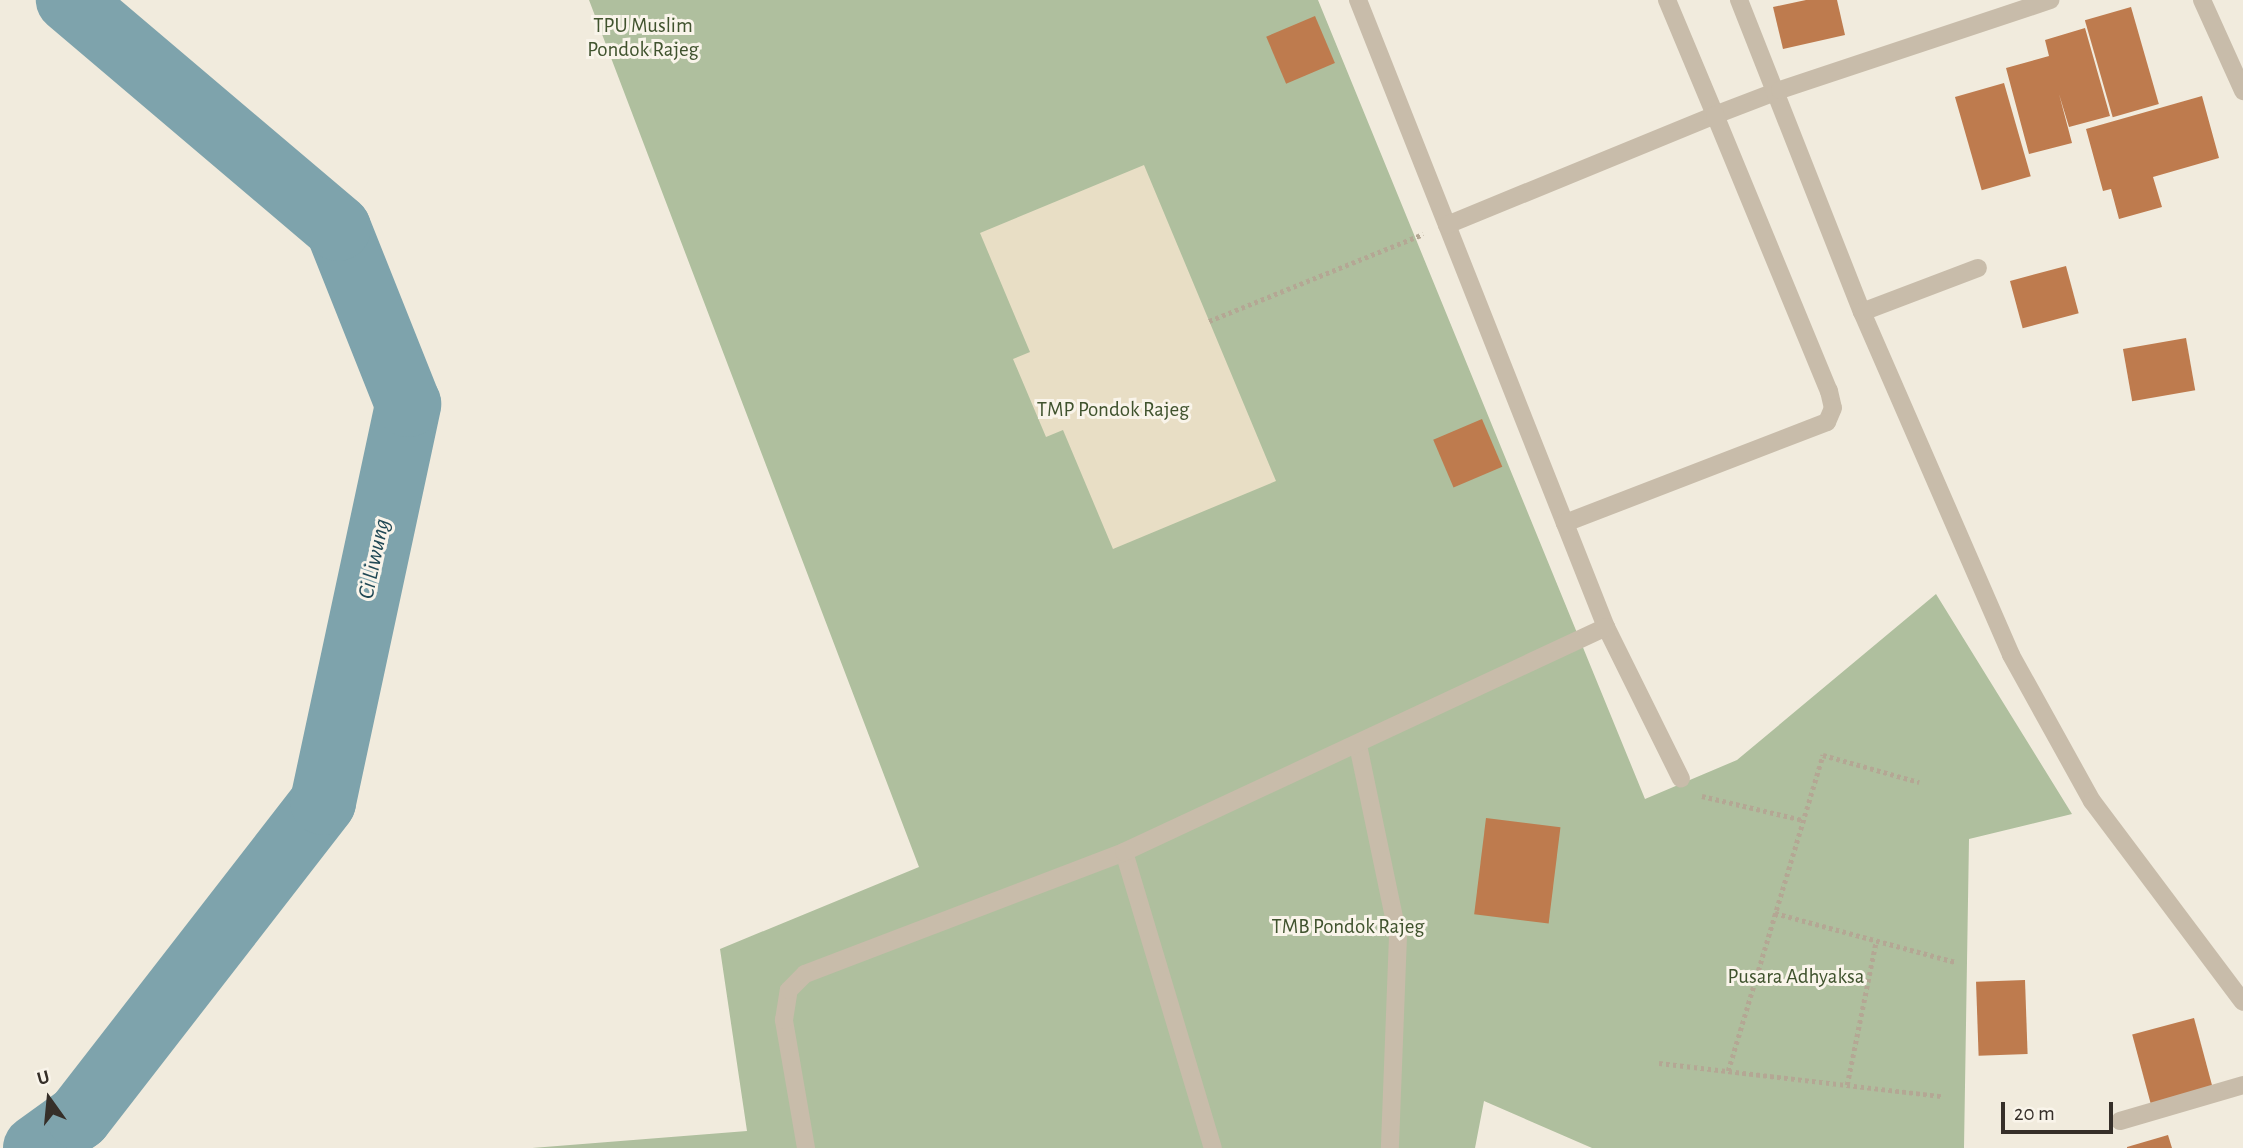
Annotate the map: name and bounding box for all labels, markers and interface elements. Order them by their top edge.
park label: TPU Muslim Pondok Rajeg [587,13,699,63]
park label: TMP Pondok Rajeg [1037,397,1189,423]
water label: Ci Liwung [353,516,397,602]
park label: TMB Pondok Rajeg [1271,914,1425,940]
park label: Pusara Adhyaksa [1728,964,1864,990]
north arrow [14,1064,84,1134]
text: U [35,1067,52,1089]
scale bar [2005,1088,2117,1132]
text: 20 m [2014,1103,2055,1124]

